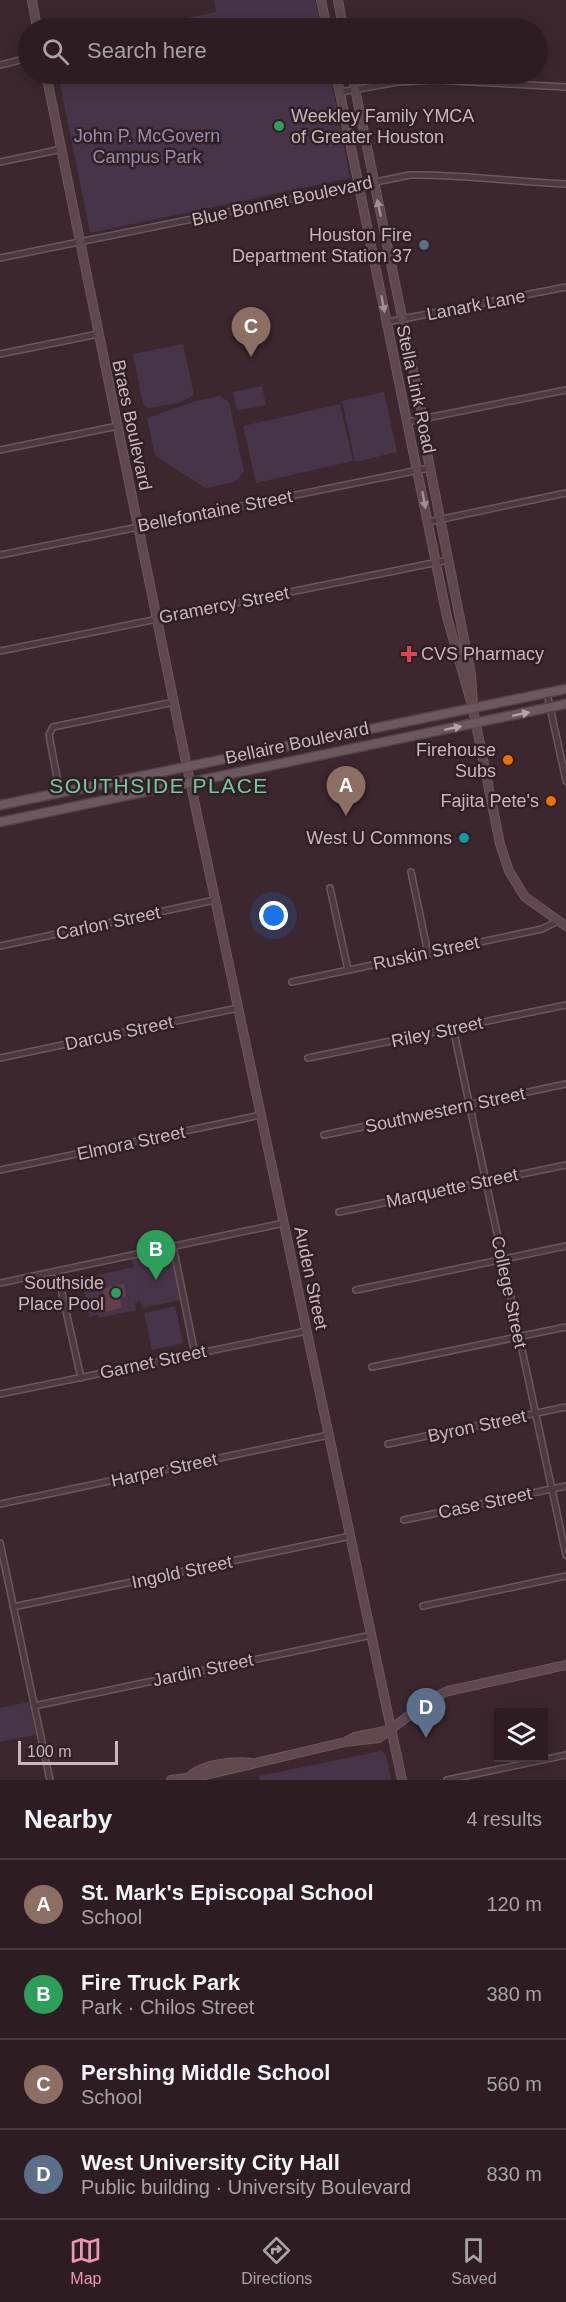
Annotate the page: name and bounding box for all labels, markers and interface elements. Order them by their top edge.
search box [18,18,548,84]
icon: search [39,35,72,68]
text: Search here [87,38,207,63]
place label: Weekley Family YMCA of Greater Houston [291,106,474,147]
marker: Weekley Family YMCA of Greater Houston [272,119,286,133]
park label: John P. McGovern Campus Park [74,126,220,167]
street label: Blue Bonnet Boulevard [190,172,374,230]
one-way arrow [374,199,384,217]
place label: Houston Fire Department Station 37 [232,225,412,266]
marker: Houston Fire Department Station 37 [417,238,431,252]
street label: Lanark Lane [425,286,527,324]
one-way arrow [379,295,388,314]
pin: C [232,308,270,357]
street label: Stella Link Road [393,323,439,455]
street label: Braes Boulevard [108,358,156,492]
street label: Bellefontaine Street [136,486,294,536]
one-way arrow [420,490,429,509]
street label: Gramercy Street [157,583,291,627]
place label: CVS Pharmacy [421,644,544,664]
marker: CVS Pharmacy [402,647,416,661]
one-way arrow [512,708,530,718]
street label: Bellaire Boulevard [223,718,371,768]
one-way arrow [444,722,462,732]
place label: Firehouse Subs [416,740,496,781]
marker: Firehouse Subs [501,753,515,767]
pin: A [326,766,366,816]
district label: SOUTHSIDE PLACE [49,774,269,797]
place label: Fajita Pete's [441,791,539,811]
marker: Fajita Pete's [544,794,558,808]
place label: West U Commons [306,828,452,848]
marker: West U Commons [457,831,471,845]
your location [259,901,288,930]
street label: Carlon Street [54,902,162,944]
street label: Ruskin Street [371,932,481,974]
street label: Darcus Street [63,1012,175,1054]
street label: Riley Street [389,1013,485,1051]
street label: Southwestern Street [363,1083,527,1137]
street label: Elmora Street [75,1122,187,1164]
street label: Marquette Street [384,1164,520,1212]
street label: Auden Street [290,1225,332,1331]
pin: B [136,1230,176,1280]
street label: College Street [487,1234,531,1350]
place label: Southside Place Pool [18,1273,104,1314]
marker: Southside Place Pool [109,1286,123,1300]
street label: Garnet Street [98,1341,208,1383]
street label: Byron Street [426,1406,528,1446]
street label: Harper Street [109,1449,219,1491]
street label: Case Street [436,1483,534,1523]
street label: Ingold Street [130,1552,234,1592]
street label: Jardin Street [151,1650,255,1690]
pin: D [406,1688,446,1738]
map controls [494,1708,548,1762]
button: layers [494,1708,548,1762]
scale bar [18,1738,118,1766]
text: 100 m [27,1743,71,1760]
text: Nearby [24,1804,112,1834]
text: 4 results [466,1808,542,1830]
text: St. Mark's Episcopal School [81,1880,374,1905]
text: A [36,1893,51,1915]
text: 120 m [486,1893,542,1915]
text: School [81,1906,142,1928]
text: Fire Truck Park [81,1970,240,1995]
text: B [36,1983,51,2005]
text: 380 m [486,1983,542,2005]
text: Park · Chilos Street [81,1996,254,2018]
text: Pershing Middle School [81,2060,330,2085]
text: C [36,2073,51,2095]
text: 560 m [486,2073,542,2095]
text: School [81,2086,142,2108]
text: West University City Hall [81,2150,340,2175]
text: D [36,2163,51,2185]
text: 830 m [486,2163,542,2185]
text: Public building · University Boulevard [81,2176,411,2198]
tab: Map [69,2234,102,2288]
tab: Directions [241,2234,312,2288]
tab: Saved [451,2234,497,2288]

